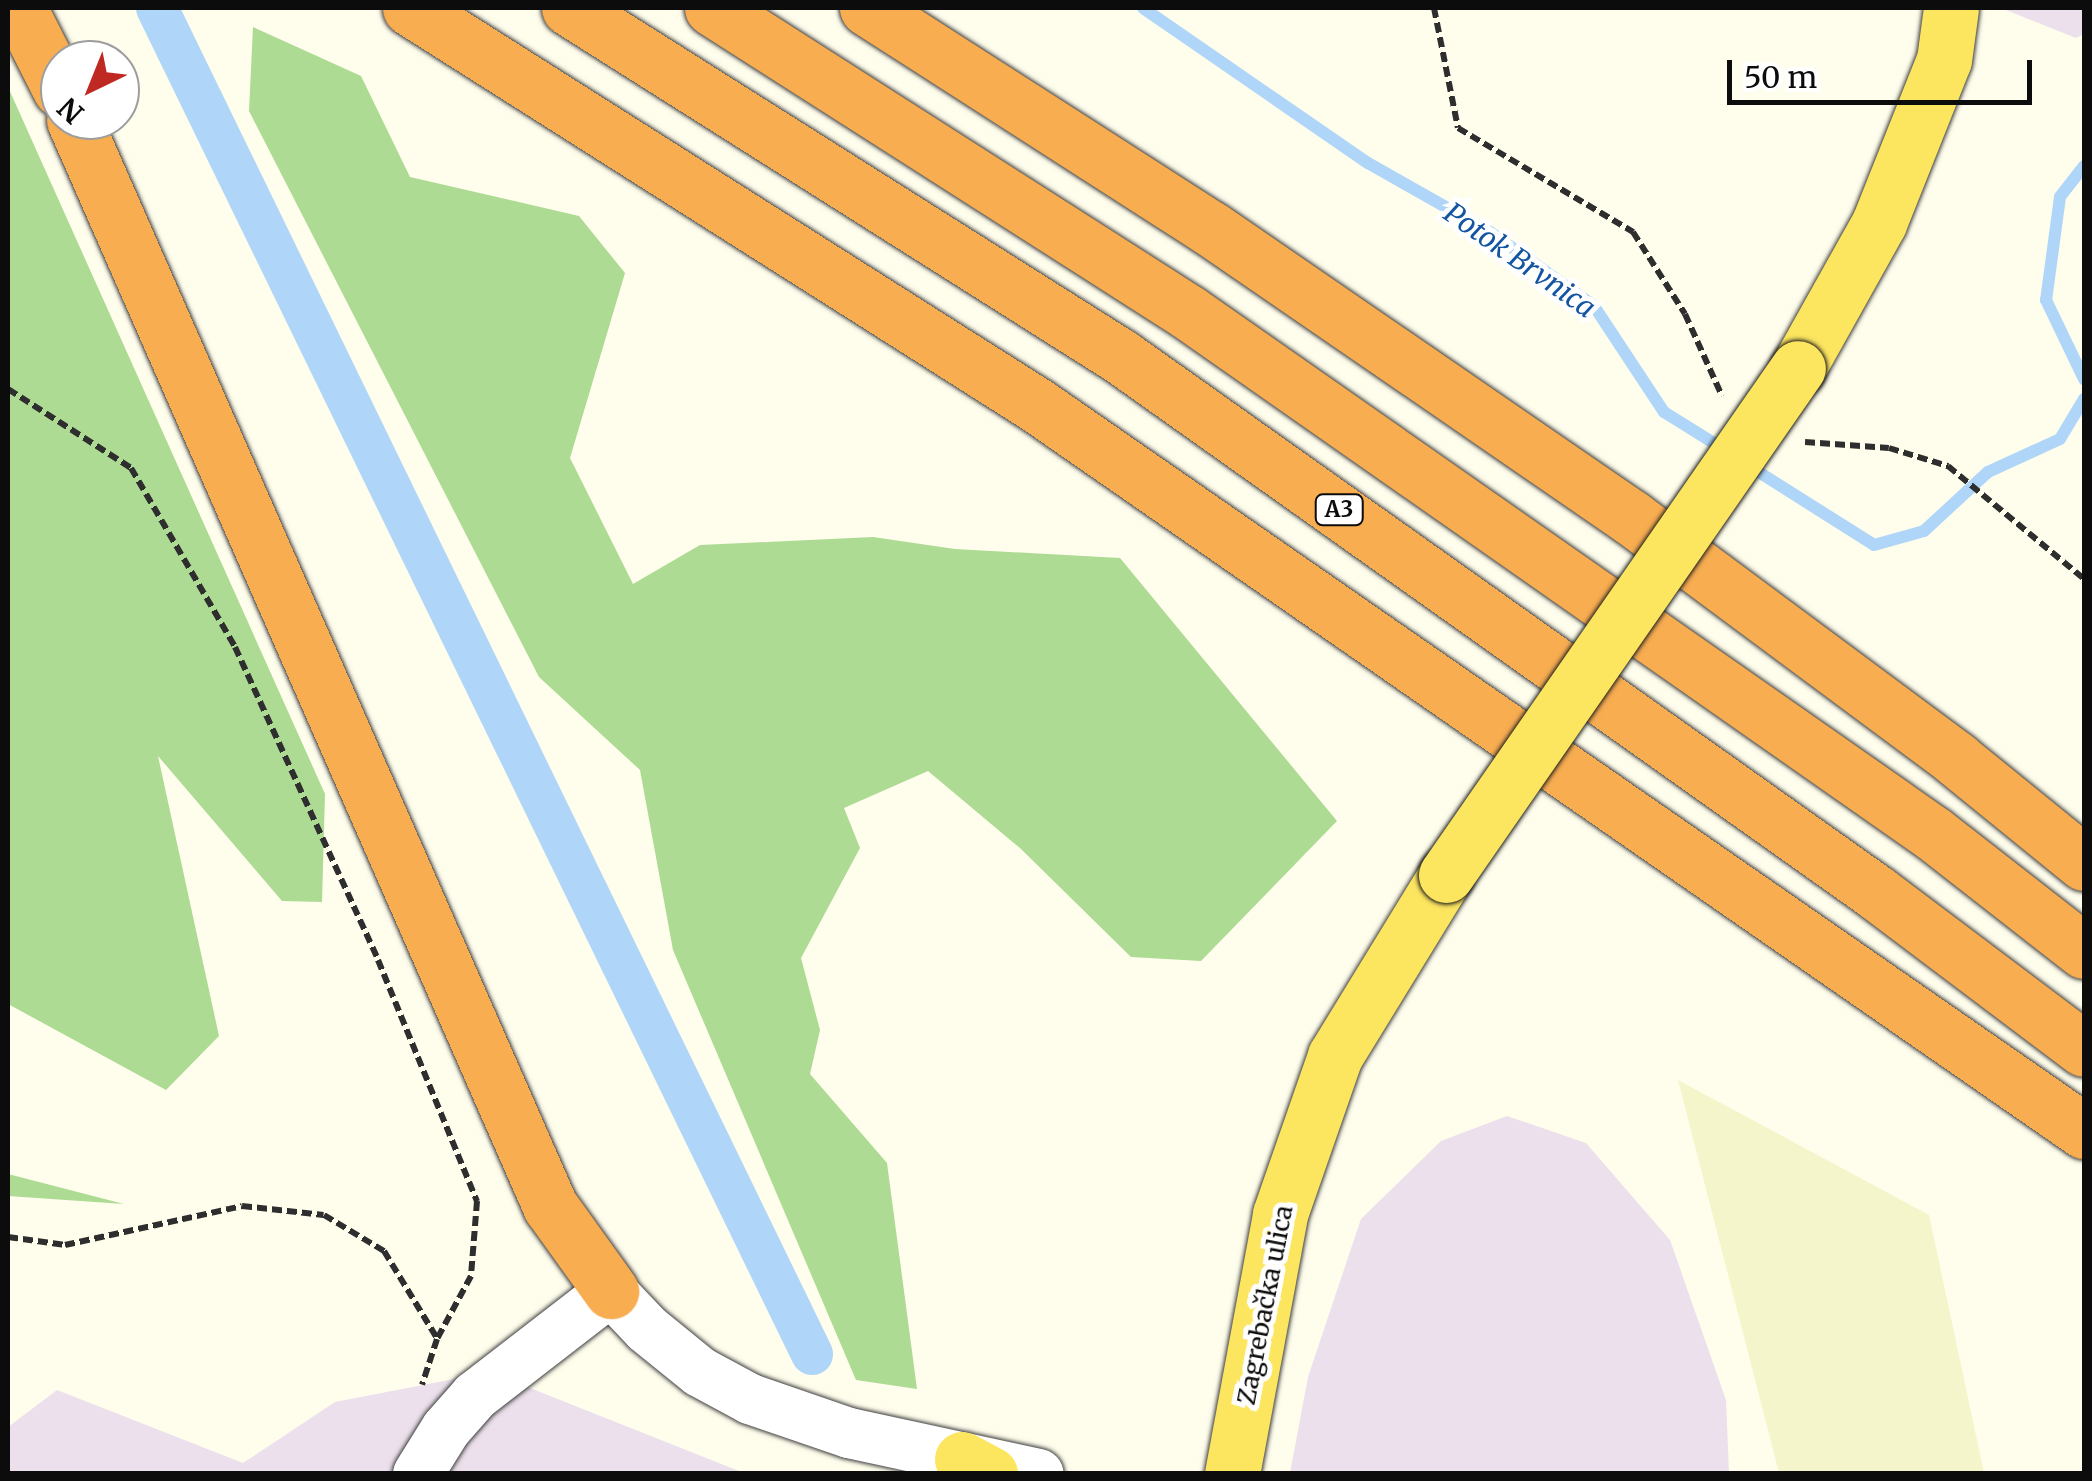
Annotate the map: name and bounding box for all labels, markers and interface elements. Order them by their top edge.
north arrow [40,40,140,140]
scale bar [1732,40,2037,102]
text: 50 m [1744,58,1817,96]
text: N [51,90,91,131]
water label: Potok Brvnica [1438,196,1602,324]
road number: A3 [1314,493,1364,527]
street label: Zagrebačka ulica [1231,1203,1299,1407]

